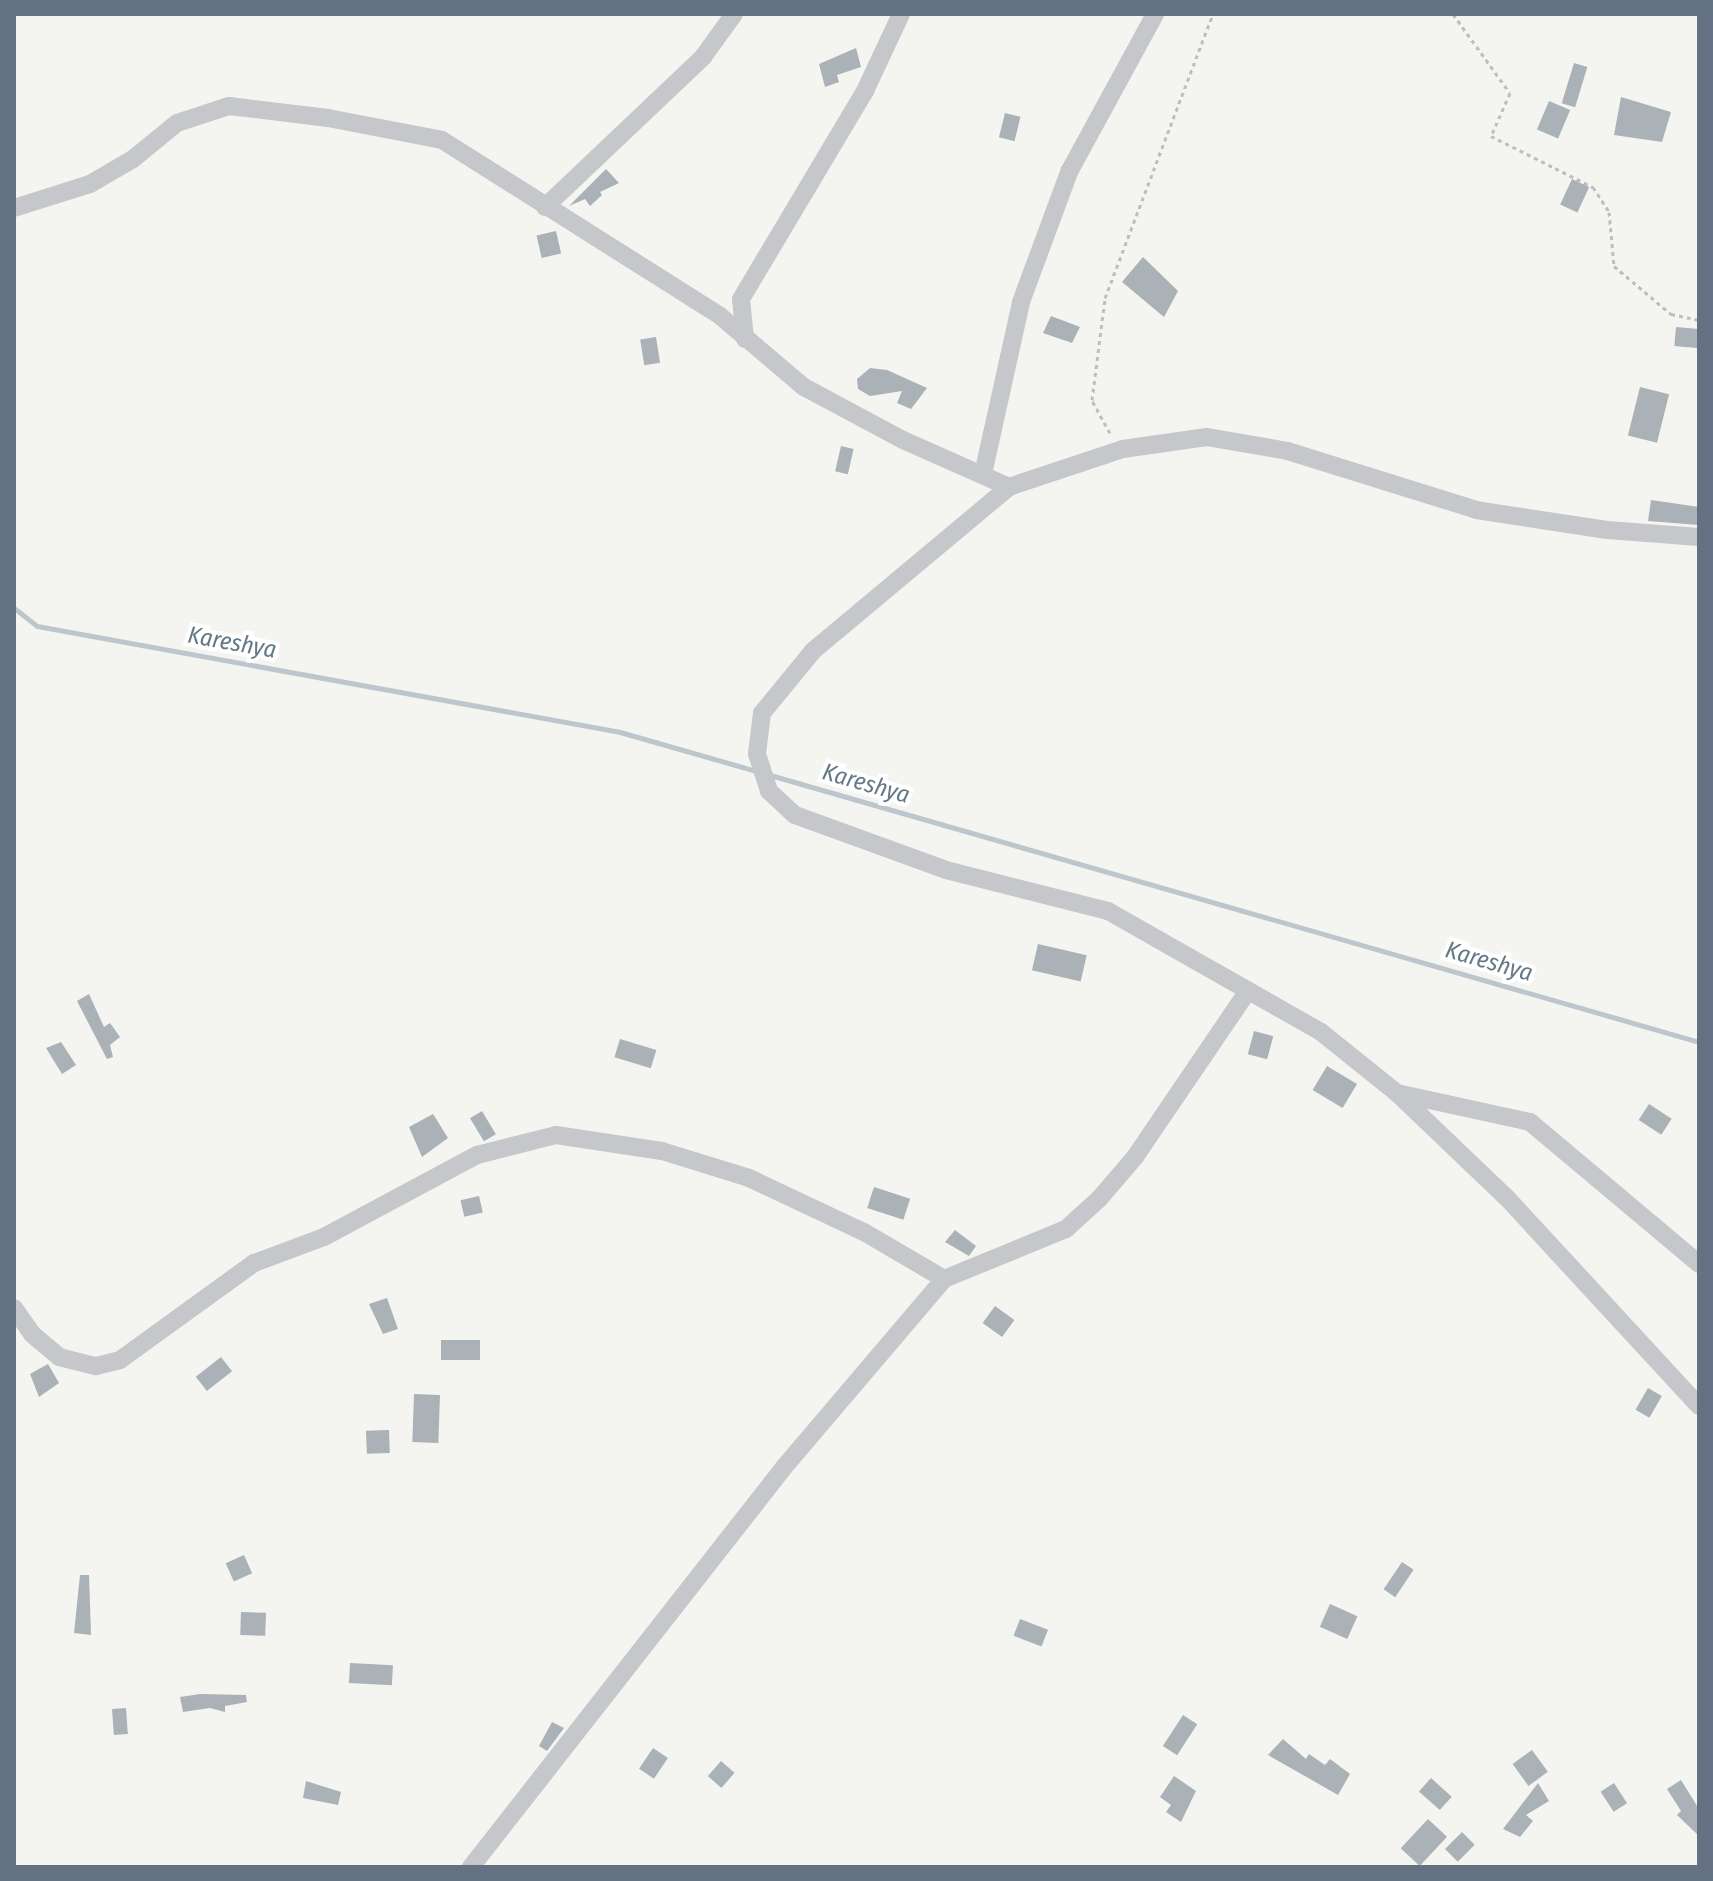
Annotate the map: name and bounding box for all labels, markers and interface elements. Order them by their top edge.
water label: Kareshya [185,621,279,665]
water label: Kareshya [819,758,913,810]
water label: Kareshya [1442,936,1536,988]

